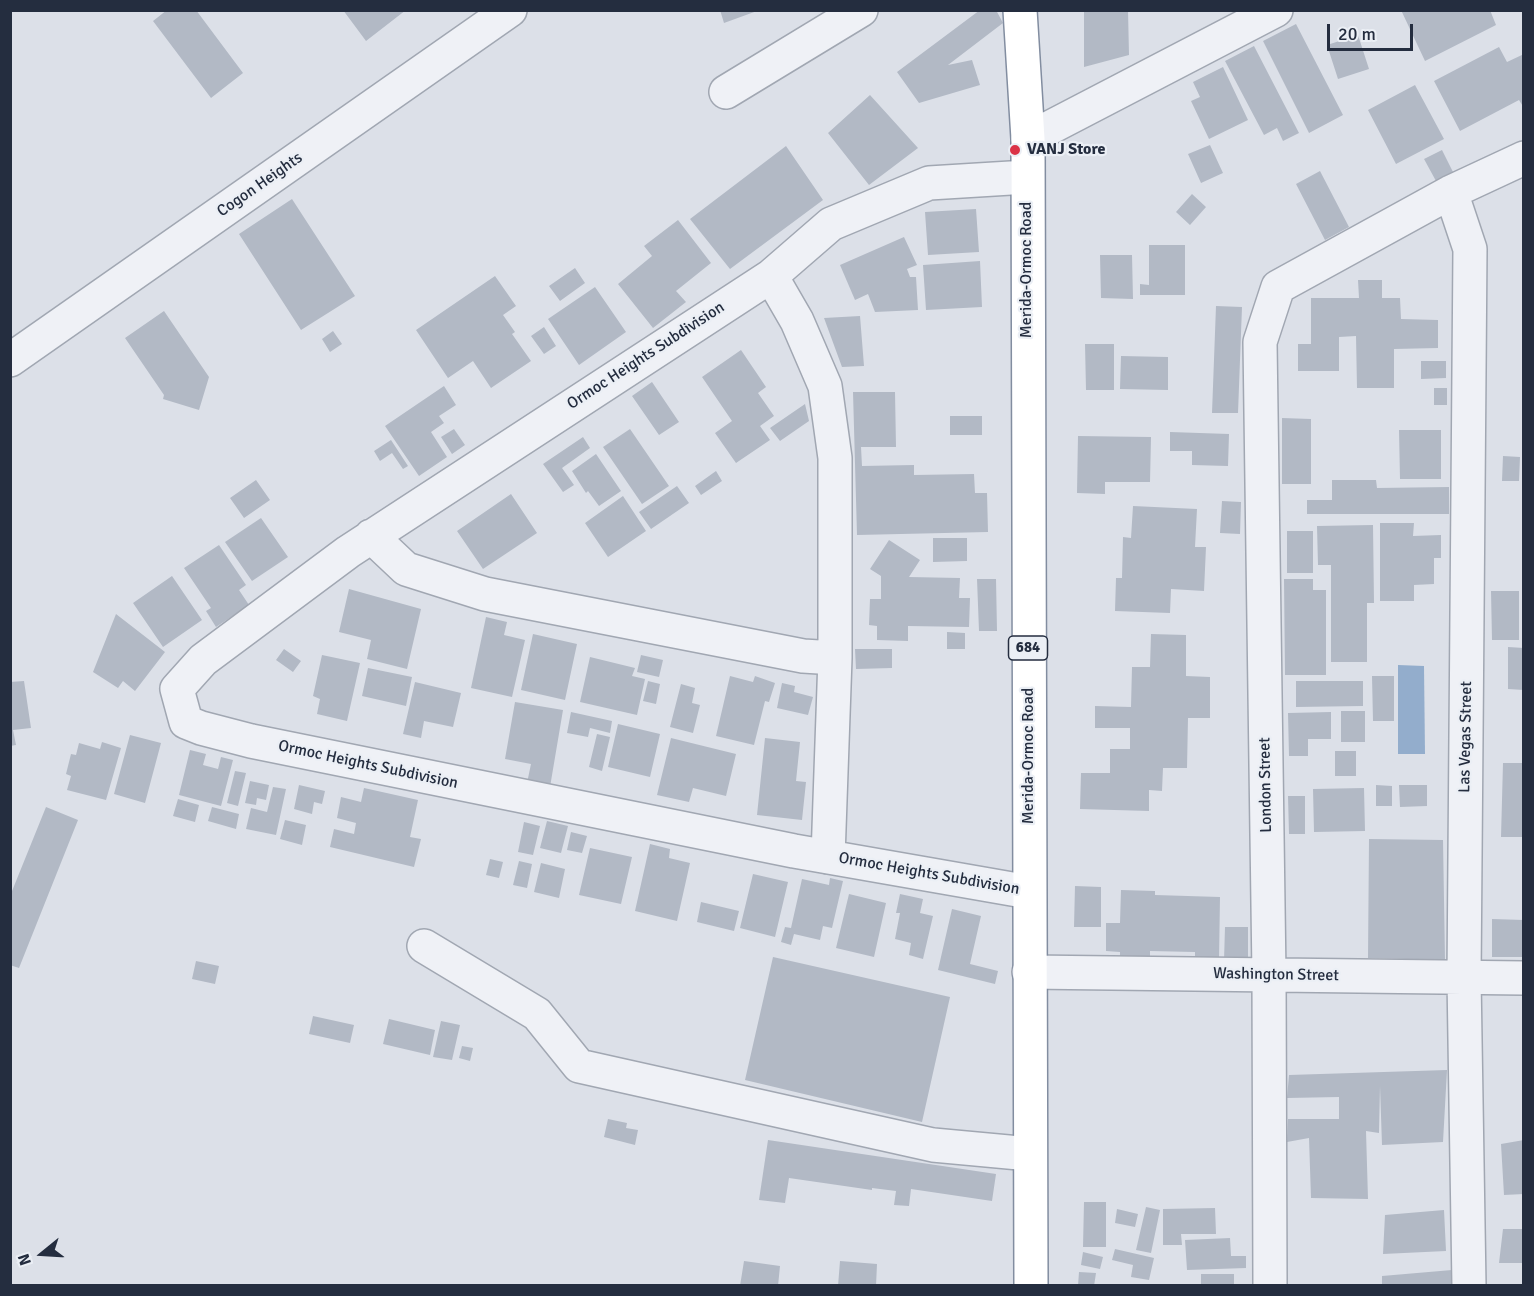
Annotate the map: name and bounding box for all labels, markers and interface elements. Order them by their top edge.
scale bar [1330,12,1416,50]
text: 20 m [1338,23,1376,45]
place label: VANJ Store [1027,140,1105,160]
marker: VANJ Store [1008,143,1022,157]
street label: Cogon Heights [214,149,306,221]
street label: Merida-Ormoc Road [1017,202,1037,338]
street label: Ormoc Heights Subdivision [564,298,728,414]
road number: 684 [1008,636,1048,660]
street label: Las Vegas Street [1455,681,1477,793]
street label: Merida-Ormoc Road [1019,688,1039,824]
street label: Ormoc Heights Subdivision [276,737,460,793]
street label: London Street [1256,737,1276,833]
street label: Ormoc Heights Subdivision [837,849,1021,899]
street label: Washington Street [1213,964,1339,986]
north arrow [12,1224,72,1284]
text: N [14,1251,36,1268]

